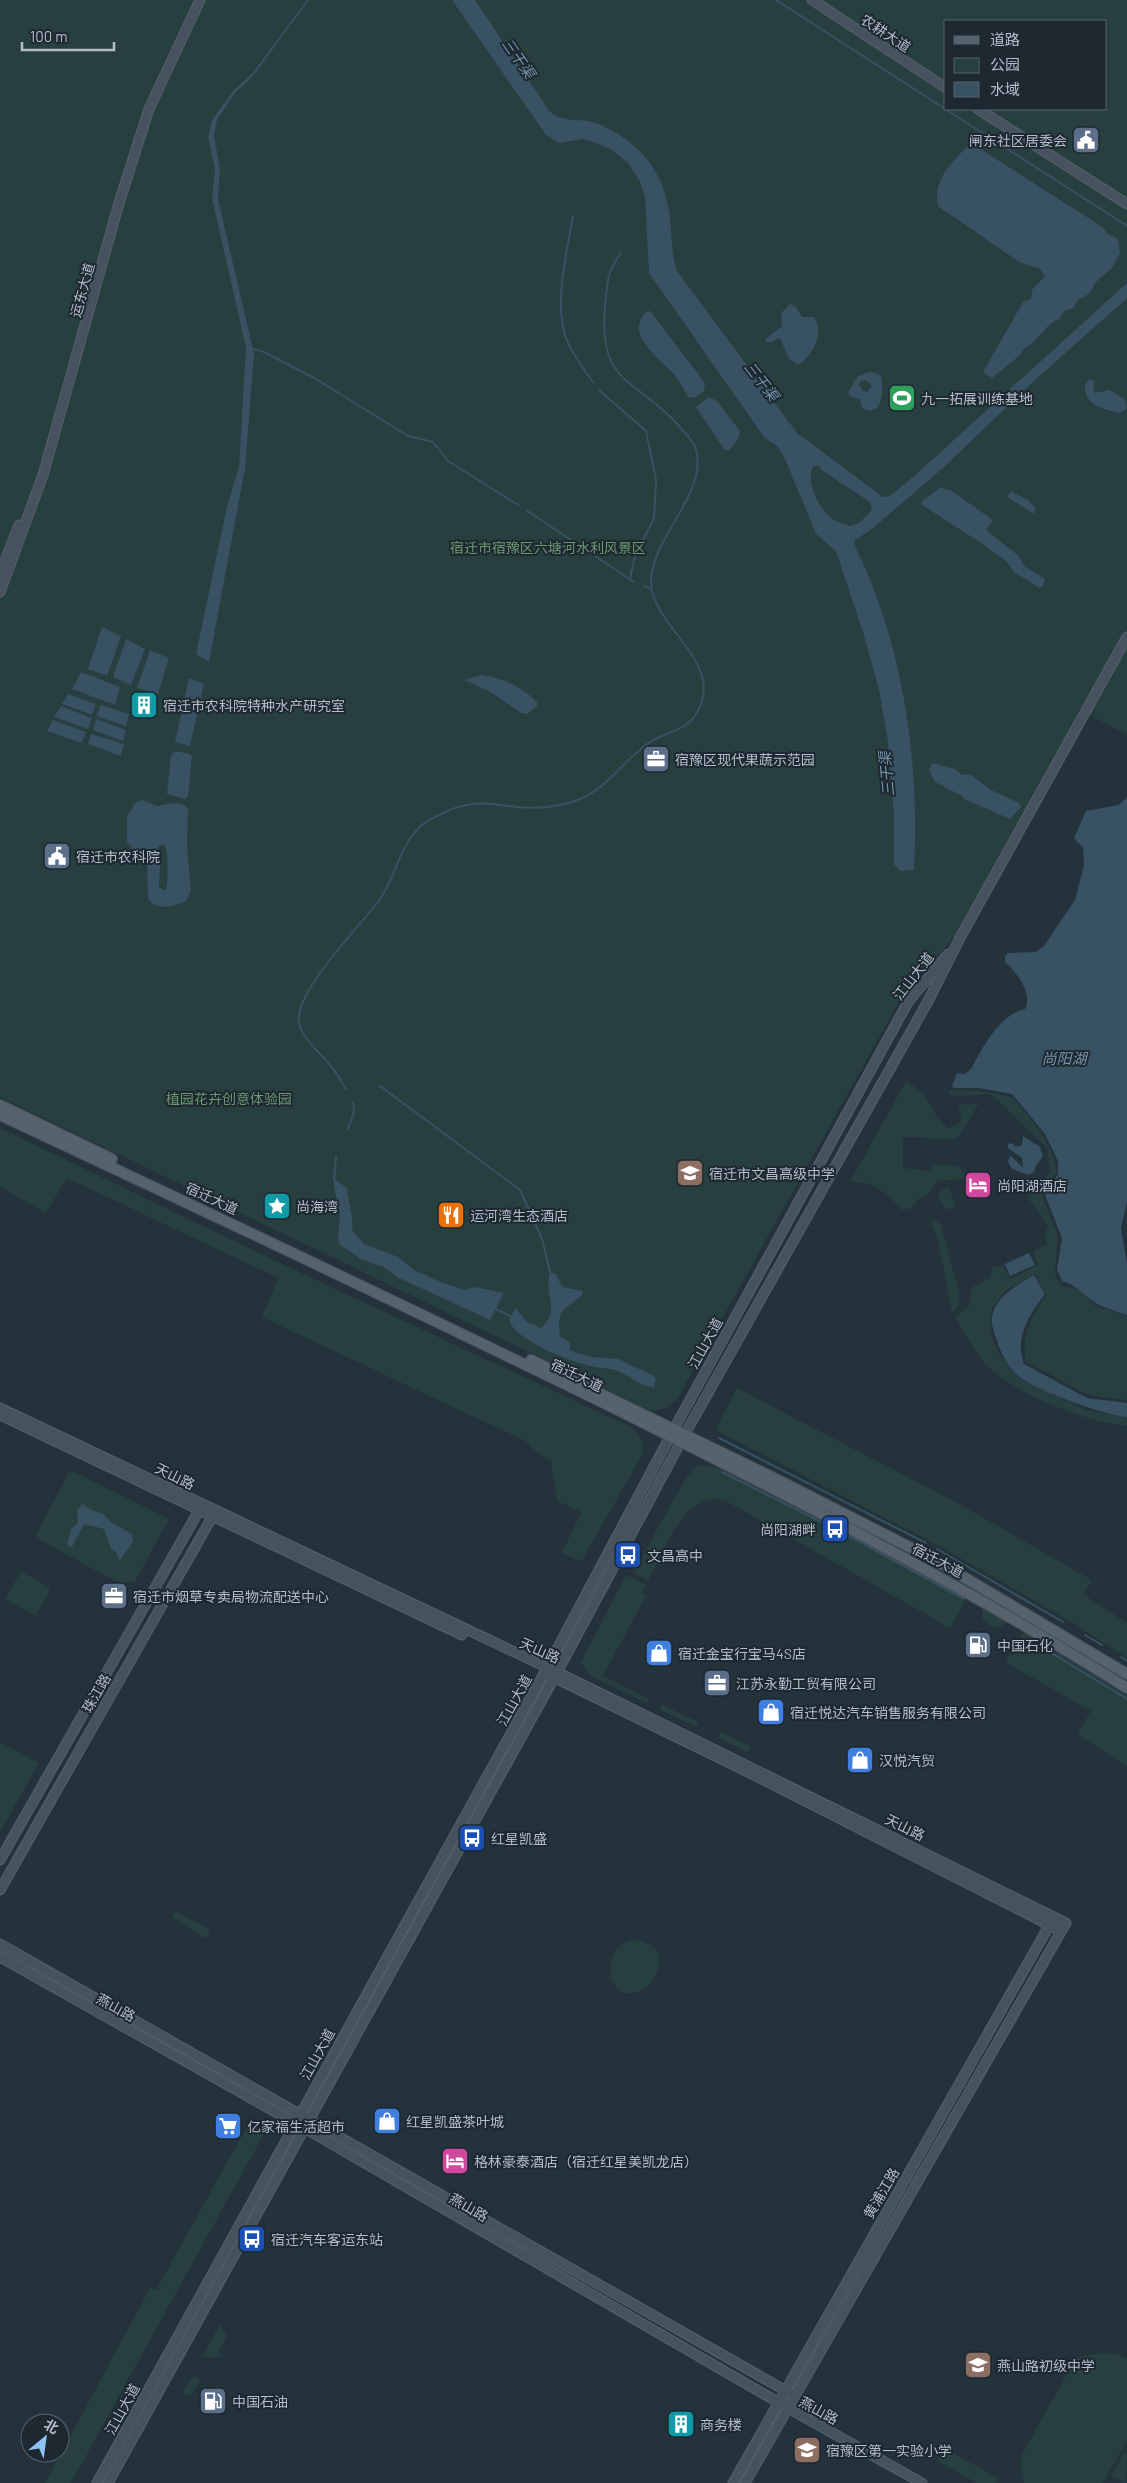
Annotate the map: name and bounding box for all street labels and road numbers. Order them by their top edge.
street label: 农耕大道 [858,11,914,55]
street label: 运东大道 [67,261,97,319]
street label: 江山大道 [889,949,937,1003]
street label: 宿迁大道 [183,1178,241,1218]
street label: 江山大道 [684,1314,726,1372]
street label: 宿迁大道 [548,1355,606,1395]
street label: 天山路 [152,1459,198,1493]
street label: 宿迁大道 [909,1539,967,1581]
street label: 天山路 [517,1634,563,1666]
street label: 珠江路 [78,1671,114,1715]
street label: 江山大道 [493,1671,535,1729]
street label: 天山路 [882,1810,928,1844]
street label: 燕山路 [94,1989,138,2025]
street label: 江山大道 [296,2025,338,2083]
street label: 黄浦江路 [860,2165,902,2221]
street label: 燕山路 [447,2189,491,2225]
street label: 江山大道 [101,2380,143,2438]
street label: 燕山路 [797,2392,841,2428]

